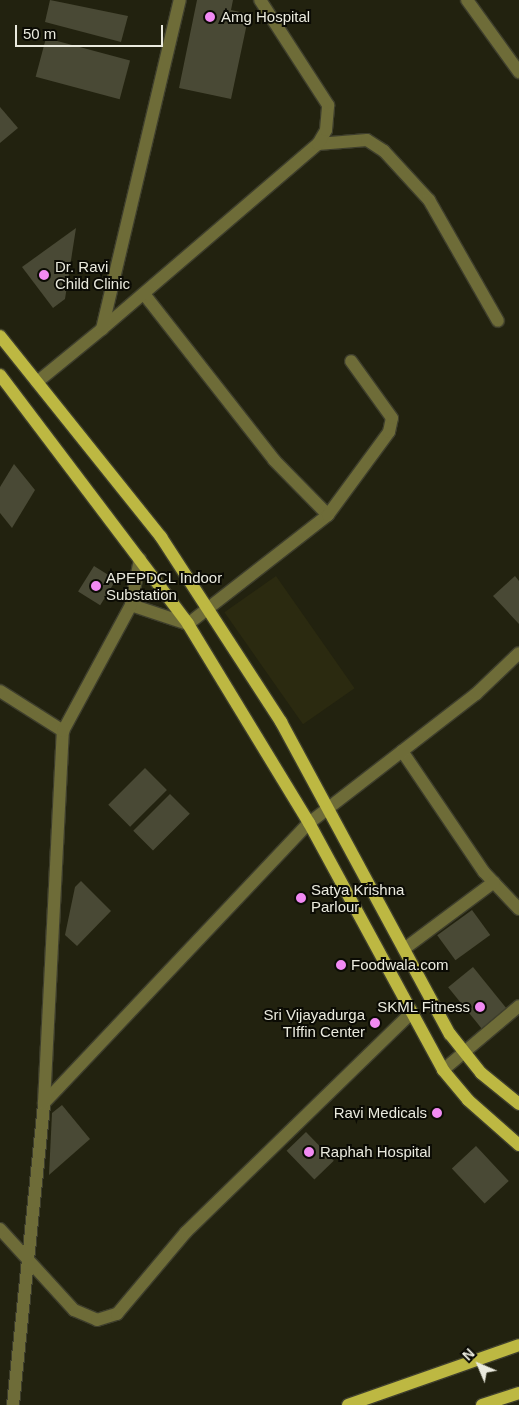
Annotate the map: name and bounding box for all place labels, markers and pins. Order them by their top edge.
place label: Amg Hospital [221,8,310,26]
marker: Amg Hospital [203,10,217,24]
place label: Dr. Ravi Child Clinic [55,257,130,292]
marker: Dr. Ravi Child Clinic [37,268,51,282]
place label: APEPDCL Indoor Substation [106,568,223,603]
marker: APEPDCL Indoor Substation [90,580,102,592]
place label: Satya Krishna Parlour [311,880,404,915]
marker: Satya Krishna Parlour [295,892,307,904]
place label: Foodwala.com [351,956,449,974]
marker: Foodwala.com [335,959,347,971]
place label: SKML Fitness [377,998,470,1016]
marker: SKML Fitness [474,1001,486,1013]
place label: Sri Vijayadurga TIffin Center [264,1005,365,1040]
marker: Sri Vijayadurga TIffin Center [369,1017,381,1029]
place label: Ravi Medicals [334,1104,427,1122]
marker: Ravi Medicals [431,1107,443,1119]
place label: Raphah Hospital [320,1143,431,1161]
marker: Raphah Hospital [302,1145,316,1159]

